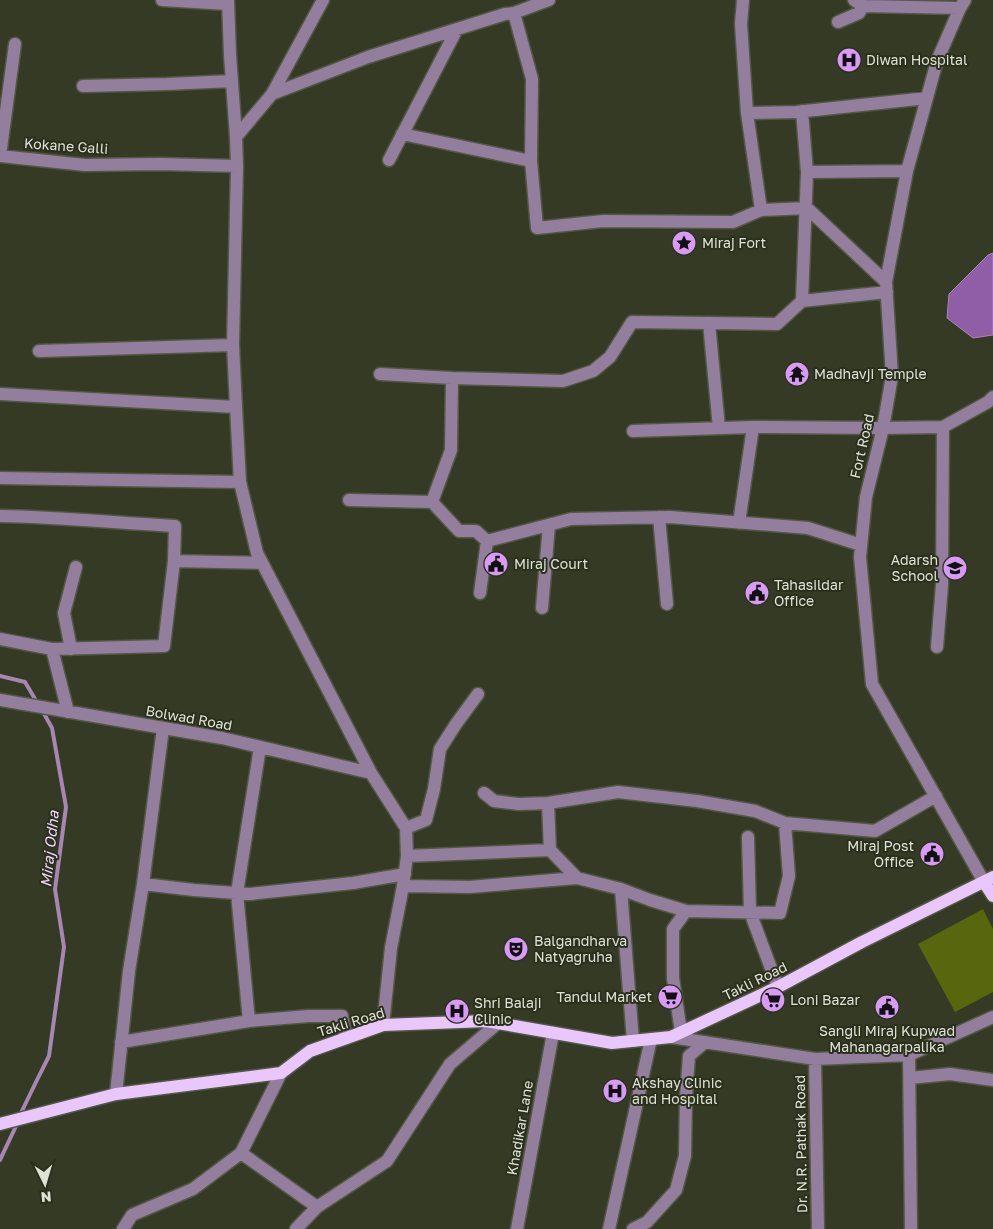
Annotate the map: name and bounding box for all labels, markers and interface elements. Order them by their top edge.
hospital icon: Diwan Hospital [836,47,862,73]
place label: Diwan Hospital [866,51,967,68]
street label: Kokane Galli [23,134,109,157]
place icon: Miraj Fort [671,230,697,256]
place label: Miraj Fort [702,234,766,251]
temple icon: Madhavji Temple [784,361,810,387]
place label: Madhavji Temple [814,365,927,382]
street label: Fort Road [846,412,877,480]
public building icon: Miraj Court [483,551,509,577]
place label: Adarsh School [891,551,938,584]
place label: Miraj Court [514,555,588,572]
school or university icon: Adarsh School [942,555,968,581]
place label: Tahasildar Office [774,576,844,609]
public building icon: Tahasildar Office [744,580,770,606]
street label: Bolwad Road [145,702,234,733]
water label: Miraj Odha [36,809,63,888]
place label: Miraj Post Office [847,837,914,870]
public building icon: Miraj Post Office [919,841,945,867]
place label: Balgandharva Natyagruha [534,932,627,965]
theatre icon: Balgandharva Natyagruha [503,936,529,962]
street label: Takli Road [720,958,790,1003]
supermarket icon: Tandul Market [657,984,683,1010]
supermarket icon: Loni Bazar [760,987,786,1013]
place label: Tandul Market [556,988,652,1005]
place label: Loni Bazar [790,991,860,1008]
place label: Shri Balaji Clinic [474,994,541,1027]
public building icon: Sangli Miraj Kupwad Mahanagarpalika [874,994,900,1020]
hospital icon: Shri Balaji Clinic [444,998,470,1024]
street label: Takli Road [315,1003,386,1040]
place label: Sangli Miraj Kupwad Mahanagarpalika [819,1022,955,1055]
place label: Akshay Clinic and Hospital [632,1074,722,1107]
street label: Dr. N.R. Pathak Road [791,1075,810,1213]
hospital icon: Akshay Clinic and Hospital [602,1078,628,1104]
street label: Khadikar Lane [503,1079,536,1177]
north arrow [20,1159,70,1209]
text: N [40,1189,52,1206]

